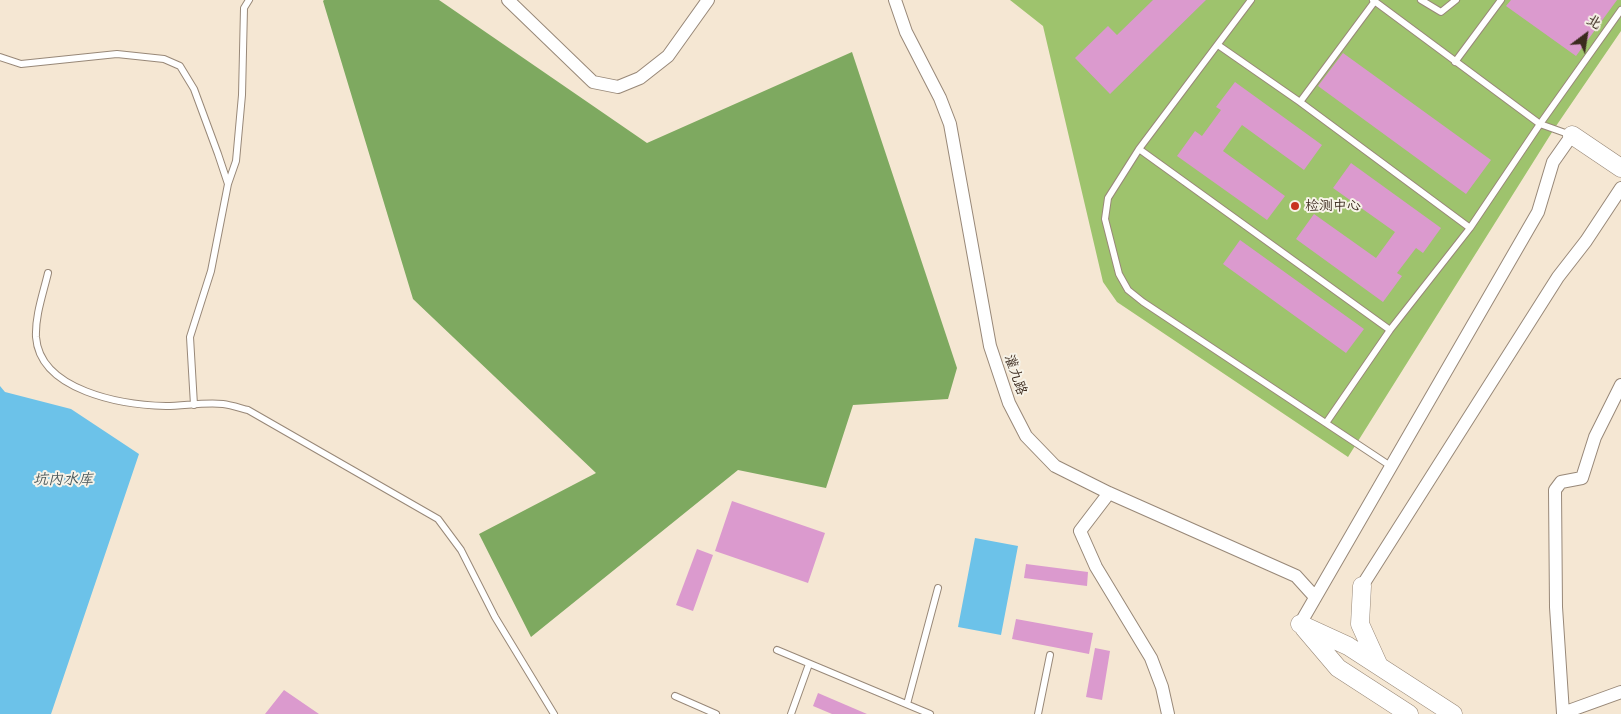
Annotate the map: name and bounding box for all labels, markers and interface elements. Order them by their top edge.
north arrow [1561,10,1611,60]
text: 北 [1584,11,1604,33]
place label: 检测中心 [1305,198,1361,214]
marker: 检测中心 [1289,200,1301,212]
street label: 灌九路 [1000,352,1030,398]
water label: 坑内水库 [33,471,93,489]

